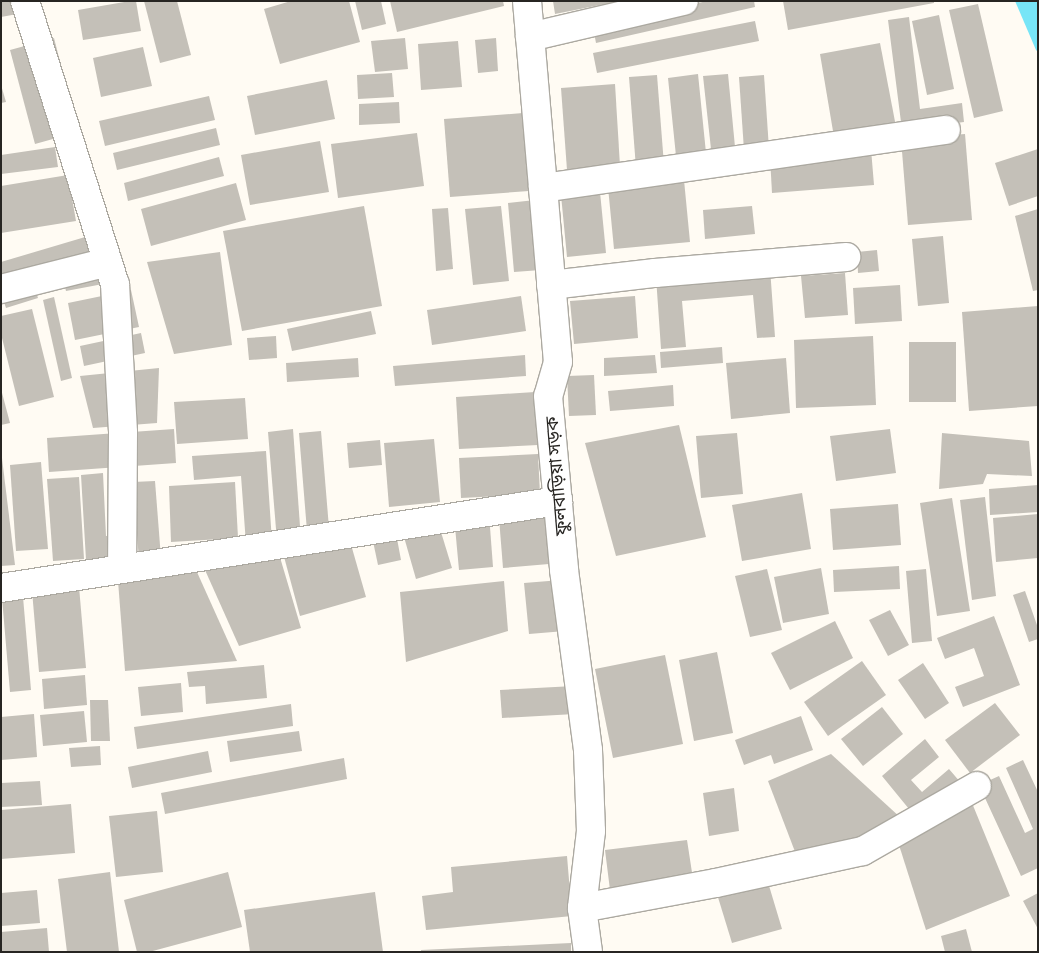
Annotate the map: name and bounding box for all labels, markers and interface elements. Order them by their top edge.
street label: ফুলবাড়িয়া সড়ক [540,416,572,536]

